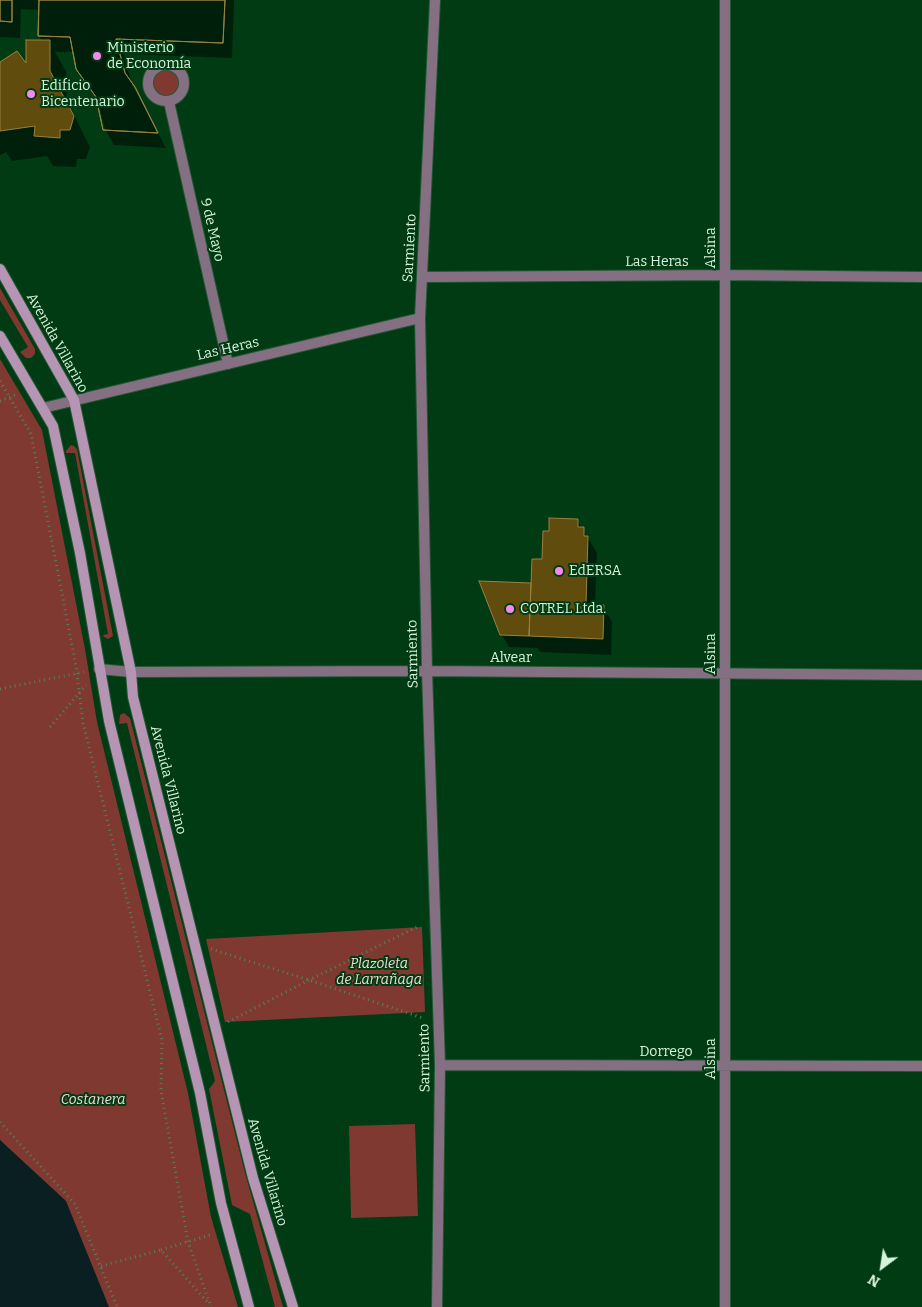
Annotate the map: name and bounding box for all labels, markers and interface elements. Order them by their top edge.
place label: Ministerio de Economía [107,40,191,72]
marker: Ministerio de Economía [91,50,103,62]
place label: Edificio Bicentenario [41,78,125,110]
marker: Edificio Bicentenario [25,88,37,100]
street label: 9 de Mayo [197,197,227,263]
street label: Sarmiento [400,213,420,283]
street label: Alsina [703,227,719,269]
street label: Las Heras [625,254,689,270]
street label: Avenida Villarino [23,290,91,396]
street label: Las Heras [195,334,261,364]
place label: EdERSA [569,563,621,579]
marker: EdERSA [553,565,565,577]
place label: COTREL Ltda. [520,601,606,617]
marker: COTREL Ltda. [504,603,516,615]
street label: Sarmiento [404,620,422,688]
street label: Alsina [703,633,719,675]
street label: Alvear [490,650,532,666]
street label: Avenida Villarino [146,724,190,836]
park label: Plazoleta de Larrañaga [336,956,422,989]
street label: Sarmiento [416,1024,434,1092]
street label: Alsina [703,1038,719,1080]
street label: Dorrego [639,1044,693,1060]
park label: Costanera [61,1092,125,1108]
street label: Avenida Villarino [244,1116,290,1228]
north arrow [857,1242,907,1292]
text: N [865,1270,883,1290]

